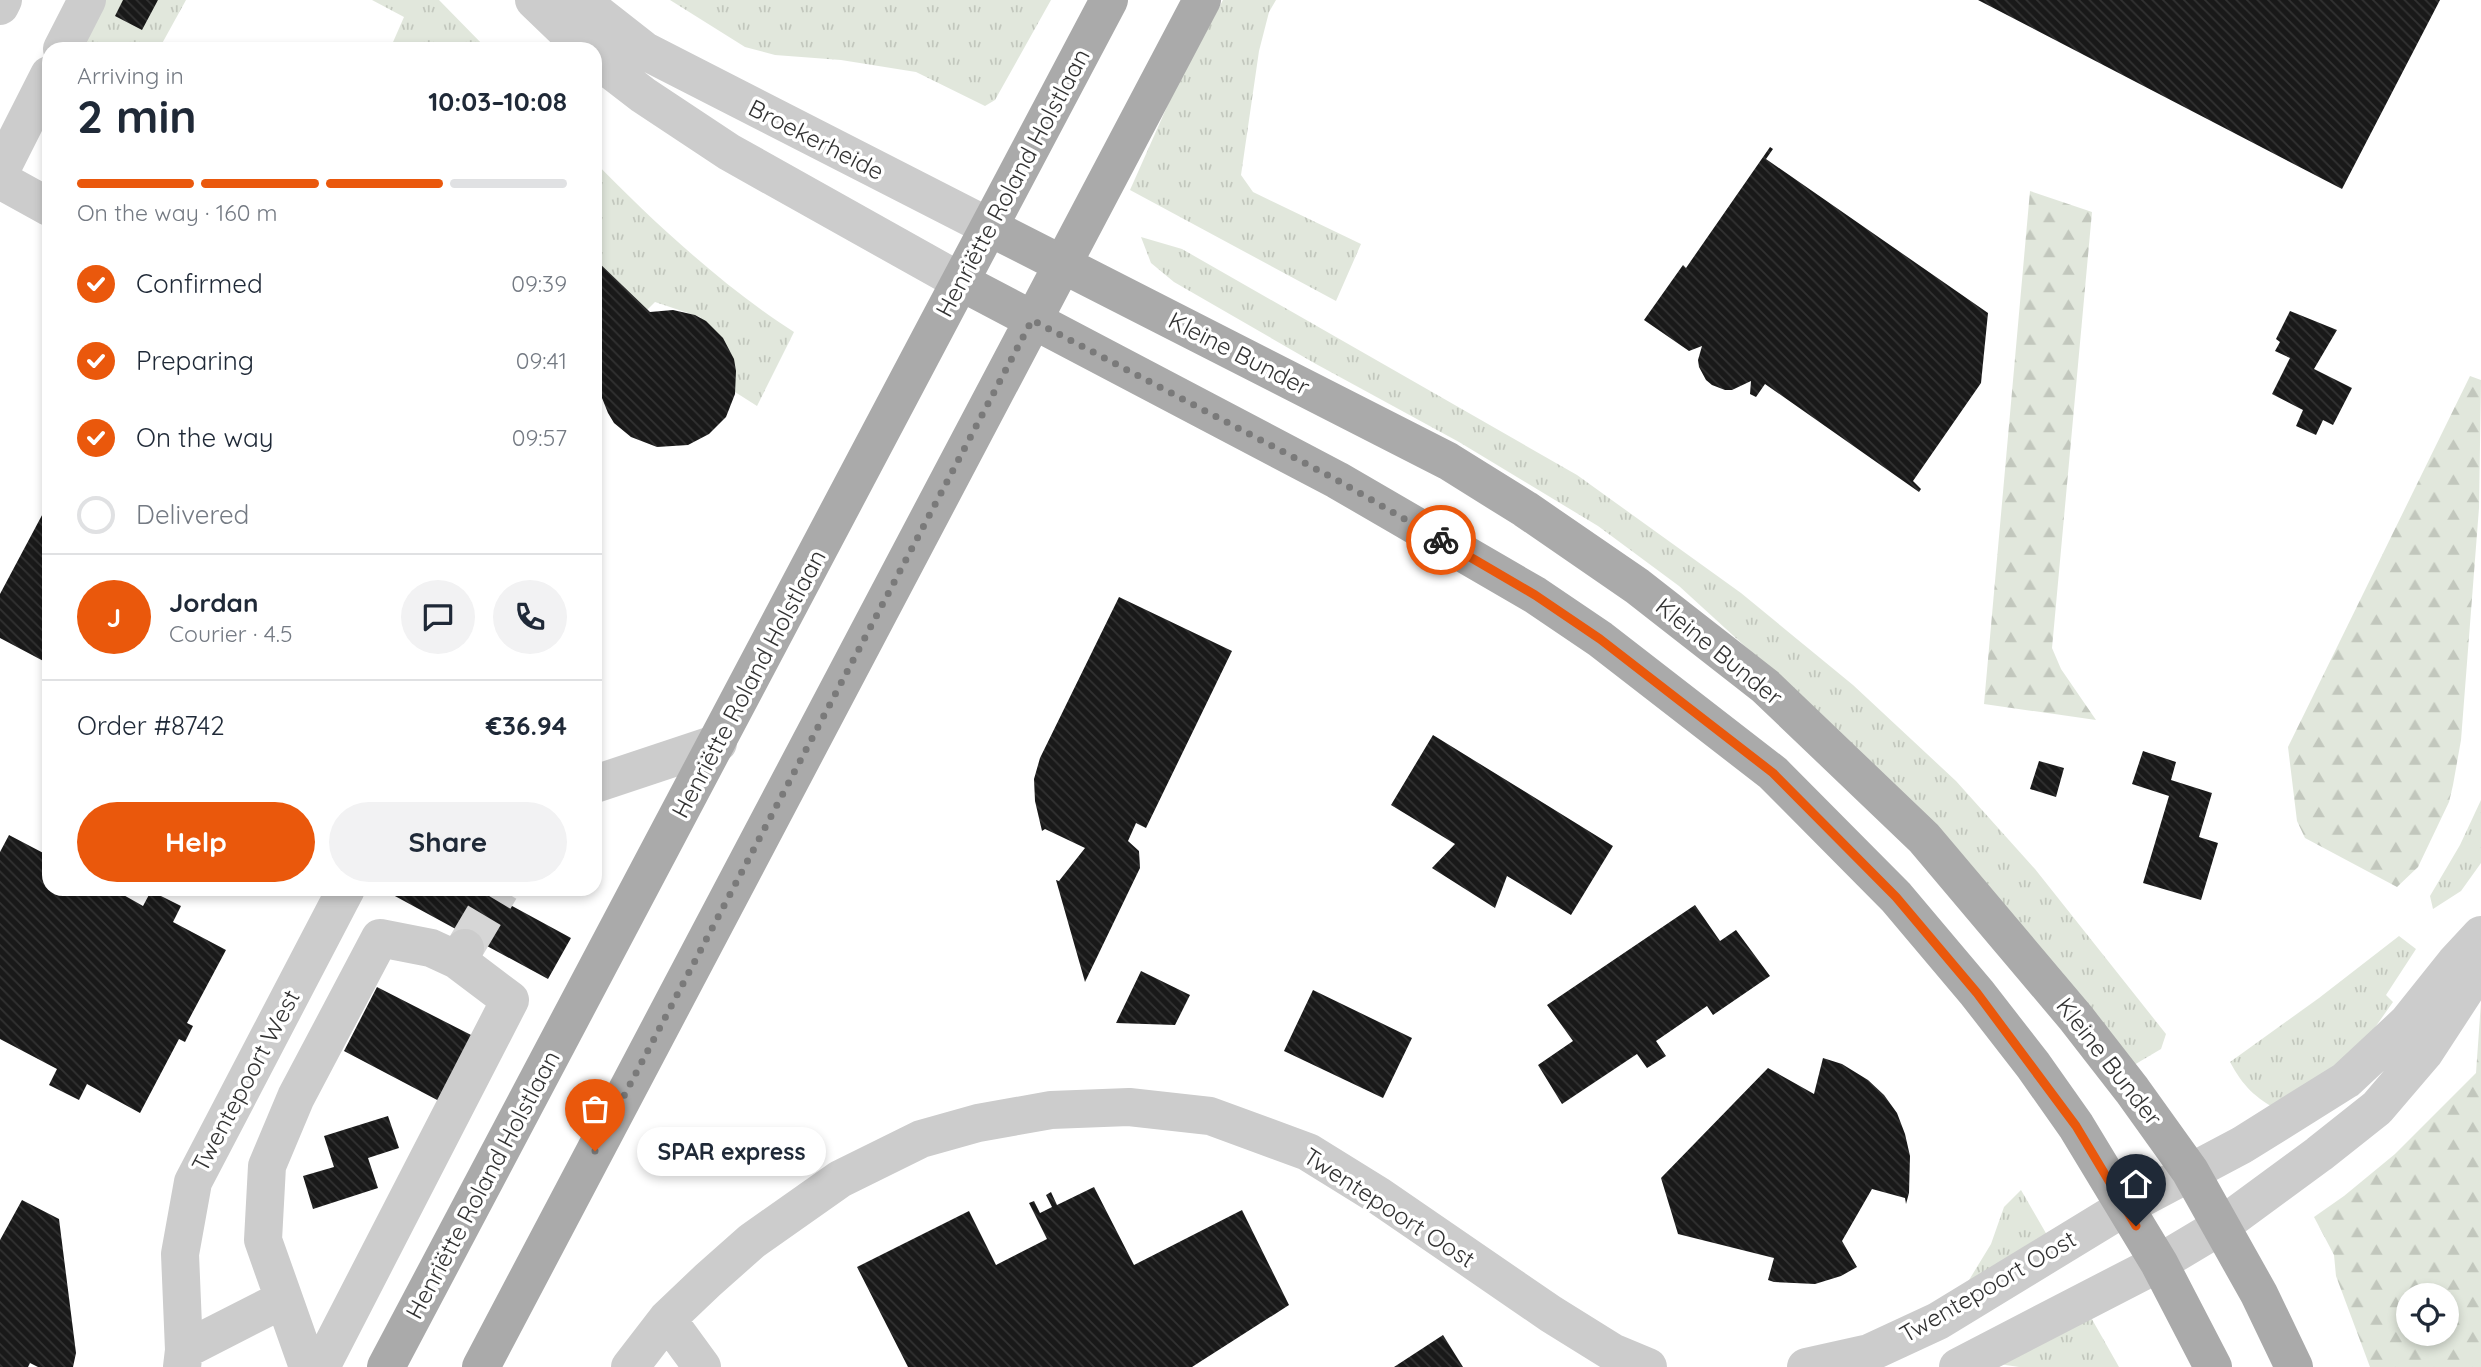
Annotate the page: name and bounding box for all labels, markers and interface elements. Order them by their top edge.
street label: Henriëtte Roland Holstlaan [928,43,1096,322]
text: Arriving in [77,61,184,90]
text: 10:03–10:08 [428,85,567,118]
text: 2 min [77,87,197,145]
street label: Broekerheide [744,92,889,186]
text: On the way · 160 m [77,198,278,227]
icon: check [77,265,115,303]
text: Confirmed [136,267,263,300]
text: 09:39 [511,269,567,298]
street label: Kleine Bunder [1164,305,1315,402]
icon: check [77,342,115,380]
text: Preparing [136,344,254,377]
text: 09:41 [516,346,567,375]
icon: check [77,419,115,457]
text: On the way [136,421,274,454]
text: 09:57 [512,423,567,452]
text: Delivered [136,498,249,531]
courier [1406,505,1476,575]
icon: bike [1422,521,1460,559]
street label: Henriëtte Roland Holstlaan [664,544,832,823]
button: chat [401,580,475,654]
button: phone [493,580,567,654]
text: Jordan [169,586,258,619]
street label: Kleine Bunder [1650,591,1789,712]
text: J [107,601,121,634]
text: Courier · 4.5 [169,619,293,648]
text: Order #8742 [77,709,225,742]
text: €36.94 [486,709,567,742]
button: Help [77,802,315,882]
button: Share [329,802,567,882]
street label: Twentepoort West [184,984,306,1177]
street label: Kleine Bunder [2050,991,2169,1132]
street label: Henriëtte Roland Holstlaan [398,1045,566,1324]
pin [565,1079,625,1151]
icon: bag [576,1090,614,1128]
callout: SPAR express [637,1126,826,1176]
text: SPAR express [657,1137,806,1166]
street label: Twentepoort Oost [1298,1140,1481,1274]
pin [2106,1154,2166,1226]
icon: home [2117,1165,2155,1203]
street label: Twentepoort Oost [1894,1223,2081,1349]
map controls [2396,1283,2459,1346]
button: locate [2396,1283,2459,1346]

